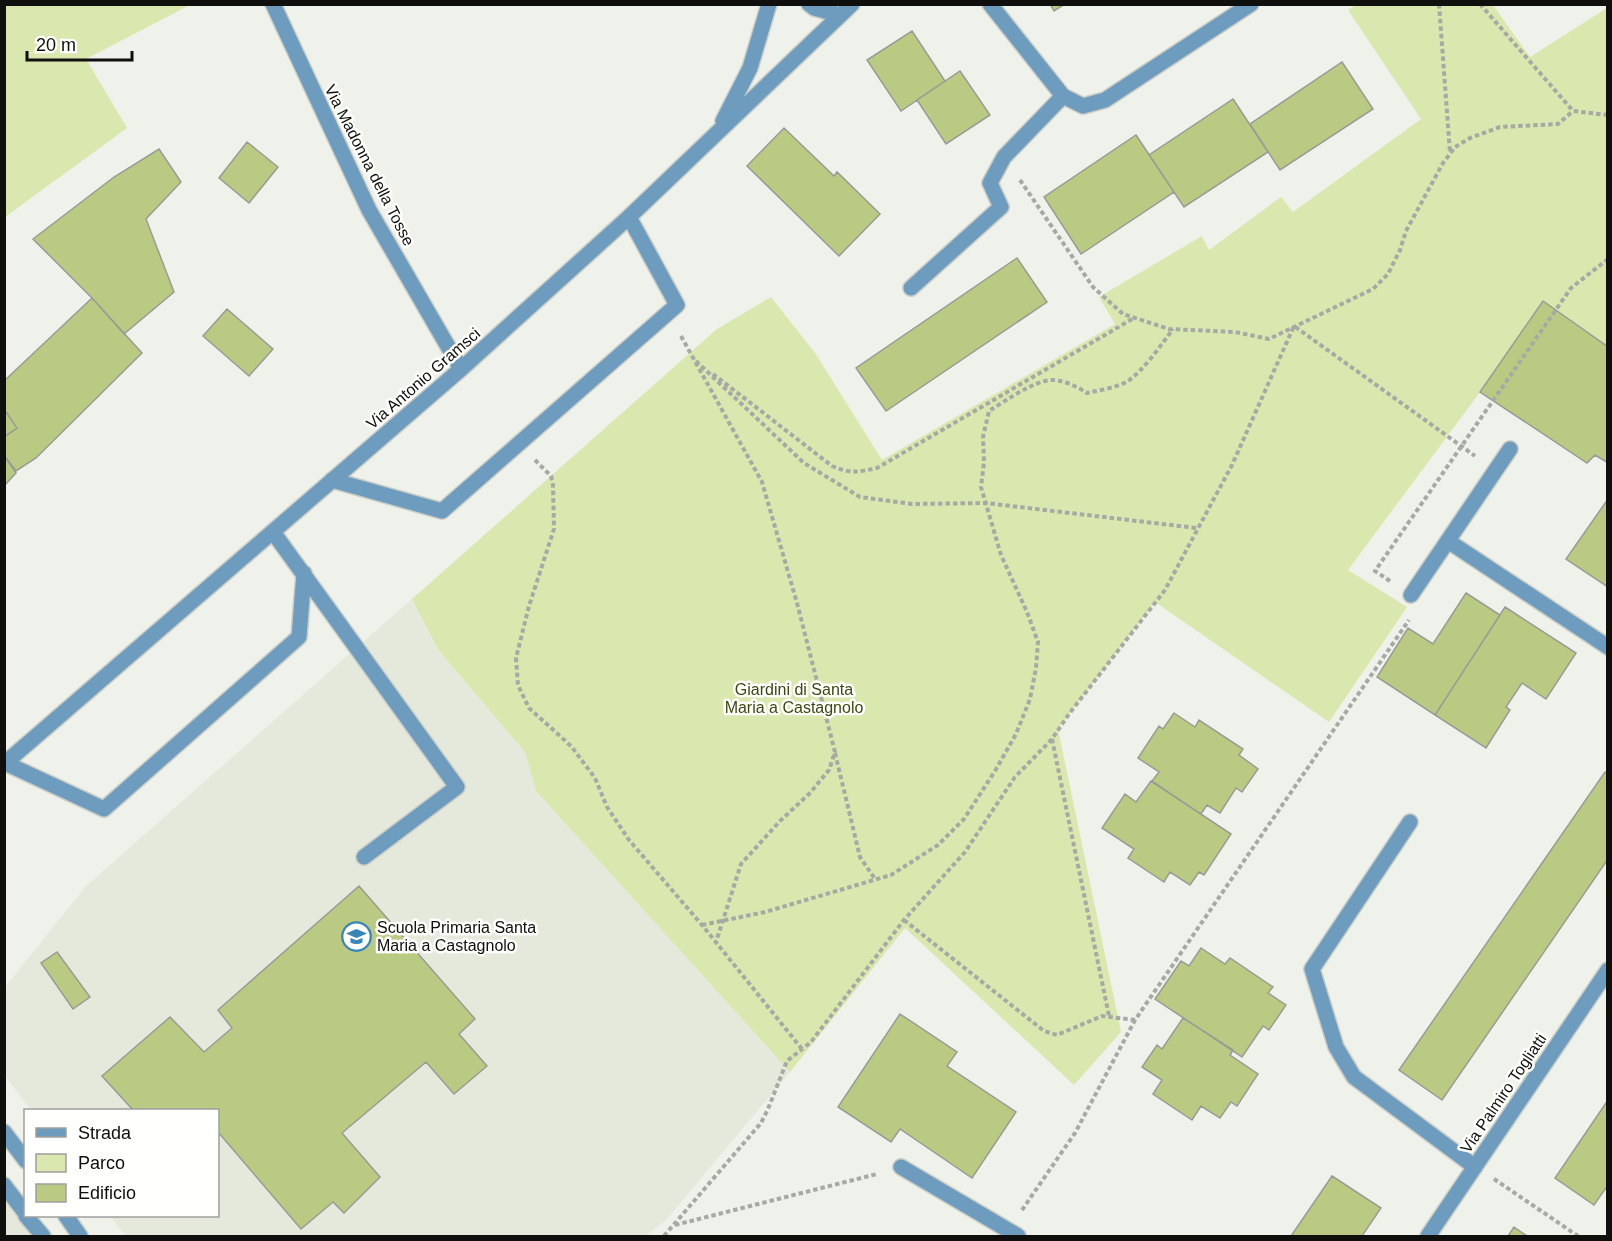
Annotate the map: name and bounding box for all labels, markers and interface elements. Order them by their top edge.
scale bar [27,24,132,62]
text: 20 m [36,35,76,55]
street label: Via Madonna della Tosse [322,82,418,249]
street label: Via Antonio Gramsci [363,325,483,432]
park label: Giardini di Santa Maria a Castagnolo [725,681,863,716]
place label: Scuola Primaria Santa Maria a Castagnolo [377,919,536,954]
school or university icon: Scuola Primaria Santa Maria a Castagnolo [340,920,372,952]
street label: Via Palmiro Togliatti [1457,1031,1550,1156]
legend [24,1109,219,1217]
text: Strada [78,1123,132,1143]
text: Parco [78,1153,125,1173]
text: Edificio [78,1183,136,1203]

